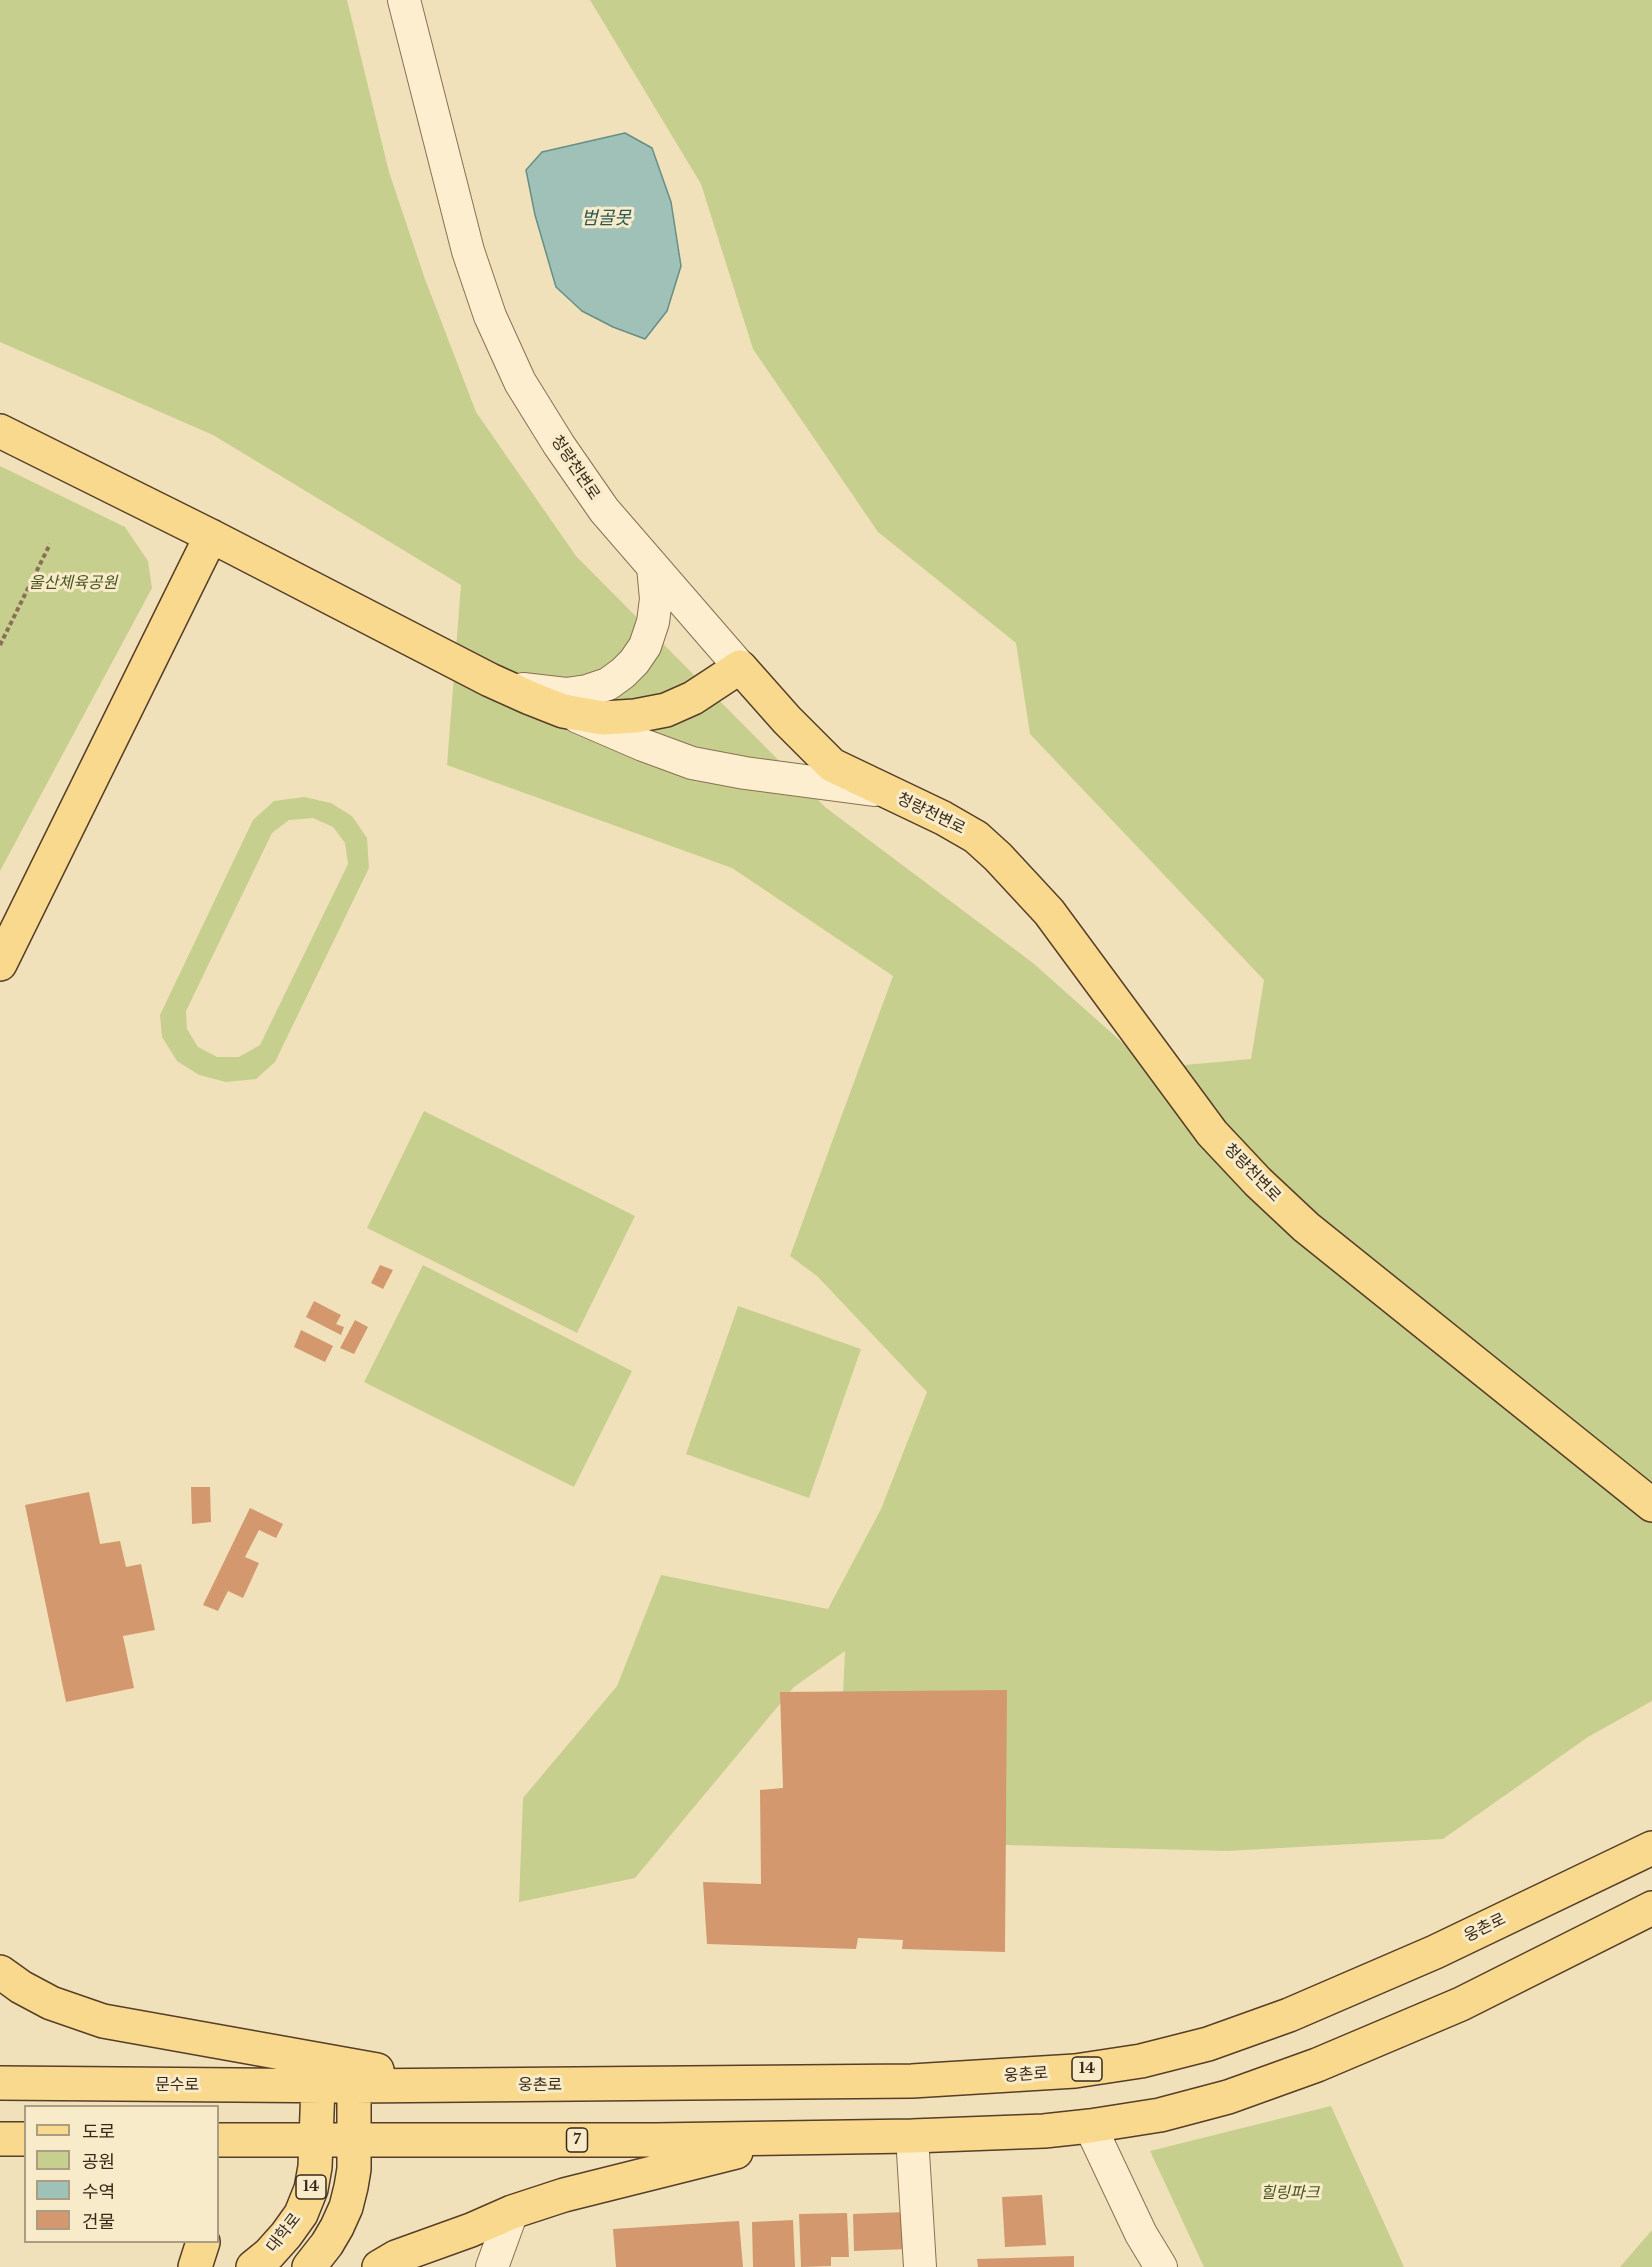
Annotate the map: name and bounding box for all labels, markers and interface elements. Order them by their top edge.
water label: 범골못 [581,208,631,230]
street label: 청량천변로 [546,432,604,504]
park label: 울산체육공원 [29,573,117,593]
street label: 청량천변로 [894,789,968,839]
street label: 청량천변로 [1220,1140,1284,1206]
street label: 웅촌로 [1461,1910,1509,1946]
road number: 14 [1072,2057,1102,2081]
street label: 웅촌로 [1003,2064,1049,2086]
street label: 문수로 [155,2075,199,2095]
street label: 웅촌로 [518,2075,562,2095]
legend [24,2105,219,2243]
text: 도로 [82,2121,115,2143]
road number: 7 [566,2128,588,2152]
text: 공원 [82,2151,115,2173]
road number: 14 [296,2175,326,2199]
text: 수역 [82,2181,115,2203]
park label: 힐링파크 [1261,2183,1319,2203]
street label: 대학로 [263,2210,305,2256]
text: 건물 [82,2211,115,2233]

